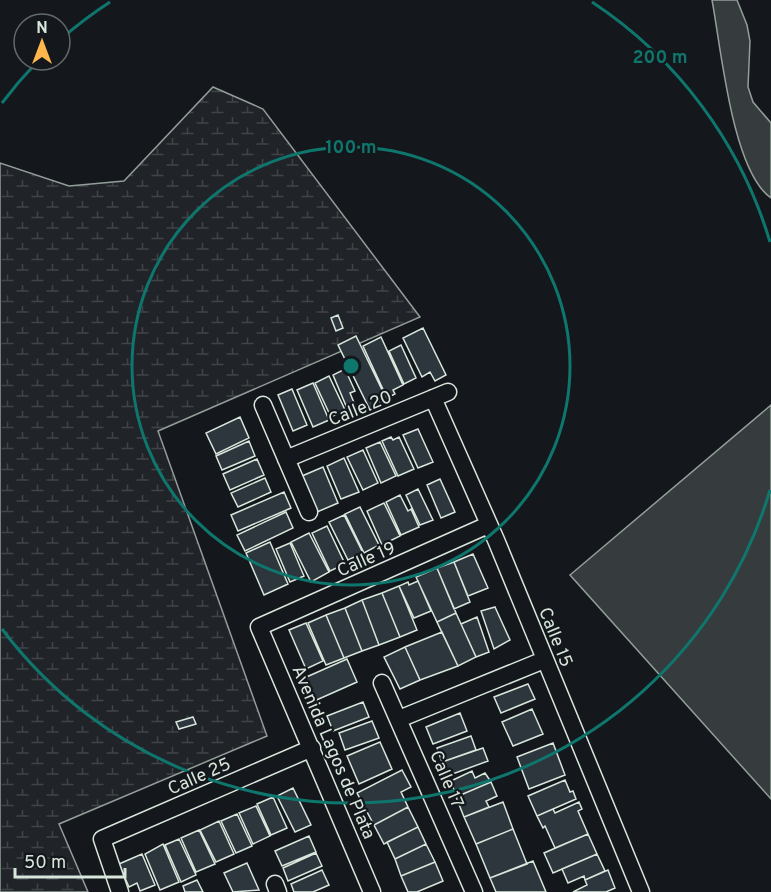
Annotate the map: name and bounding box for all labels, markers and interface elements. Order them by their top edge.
north arrow [12,12,72,72]
text: N [36,19,48,39]
text: 200 m [632,47,688,70]
text: 100 m [325,137,377,160]
centre of rings [341,356,361,376]
street label: Calle 20 [325,386,396,433]
street label: Calle 19 [334,537,400,583]
street label: Calle 15 [532,604,577,671]
street label: Avenida Lagos de Plata [286,662,380,843]
street label: Calle 17 [423,747,468,812]
street label: Calle 25 [164,753,235,801]
scale bar [15,841,124,879]
text: 50 m [24,852,66,875]

